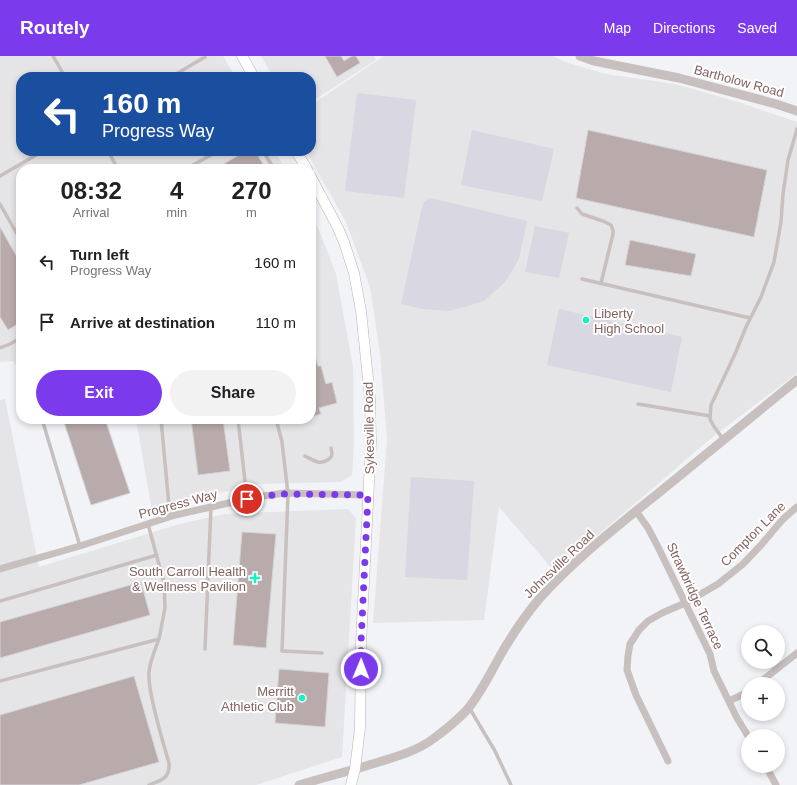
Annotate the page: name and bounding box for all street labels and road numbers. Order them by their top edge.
street label: Bartholow Road [692,62,786,100]
street label: Sykesville Road [361,382,377,474]
street label: Progress Way [137,486,220,522]
street label: Compton Lane [718,499,788,569]
street label: Johnsville Road [521,527,597,601]
street label: Strawbridge Terrace [664,540,726,652]

